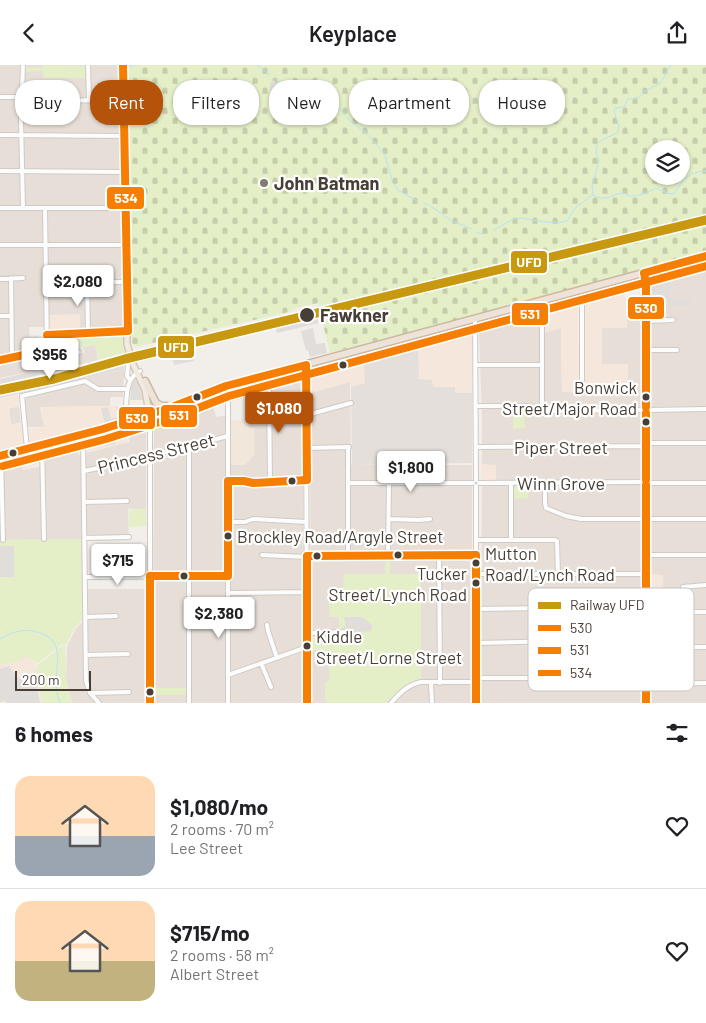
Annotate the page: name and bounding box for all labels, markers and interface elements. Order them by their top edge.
icon: back [15,19,43,47]
icon: share [663,19,691,47]
text: Keyplace [309,20,397,46]
chip: Buy [15,80,80,125]
chip: Rent [90,80,163,125]
chip: Filters [173,80,259,125]
chip: New [269,80,339,125]
chip: Apartment [349,80,469,125]
chip: House [479,80,565,125]
map controls [645,140,690,185]
button: layers [645,140,690,185]
place label: John Batman [274,172,379,194]
marker: John Batman [258,177,270,189]
line badge: 534 [106,186,145,210]
text: 534 [114,189,138,206]
line badge: UFD [510,250,548,274]
text: UFD [516,253,542,270]
pin: $2,080 [37,265,119,307]
text: $2,080 [54,271,102,290]
line badge: 530 [627,296,665,320]
text: 530 [634,299,658,316]
line badge: 531 [511,302,549,326]
place label: Fawkner [320,304,389,326]
text: 531 [520,305,540,322]
marker: Fawkner [298,306,316,324]
line badge: UFD [157,335,195,359]
pin: $956 [20,337,80,380]
text: UFD [163,338,189,355]
text: $956 [33,344,67,363]
unlabelled marker [338,360,348,370]
place label: Bonwick Street/Major Road [502,377,637,418]
pin: $1,080 [238,391,320,434]
unlabelled marker [192,392,202,402]
marker: Bonwick Street/Major Road [641,392,651,402]
text: $1,080 [256,398,302,417]
line badge: 531 [160,404,198,428]
line badge: 530 [118,406,156,430]
text: 531 [169,406,189,423]
text: 530 [125,409,149,426]
unlabelled marker [641,417,651,427]
street label: Princess Street [95,428,217,478]
street label: Piper Street [514,436,608,458]
unlabelled marker [8,448,18,458]
pin: $1,800 [370,451,452,493]
text: $1,800 [388,457,434,476]
street label: Winn Grove [517,472,605,494]
unlabelled marker [287,476,297,486]
place label: Brockley Road/Argyle Street [237,526,443,546]
marker: Brockley Road/Argyle Street [223,531,233,541]
pin: $715 [88,543,148,586]
place label: Mutton Road/Lynch Road [485,543,615,584]
text: $715 [102,550,134,569]
unlabelled marker [393,550,403,560]
unlabelled marker [312,551,322,561]
marker: Mutton Road/Lynch Road [471,558,481,568]
place label: Tucker Street/Lynch Road [328,563,467,604]
unlabelled marker [179,571,189,581]
marker: Tucker Street/Lynch Road [471,578,481,588]
legend [528,588,694,691]
text: Railway UFD [570,596,644,613]
pin: $2,380 [178,597,260,639]
text: $2,380 [195,603,243,622]
text: 530 [570,619,592,636]
place label: Kiddle Street/Lorne Street [316,626,462,667]
marker: Kiddle Street/Lorne Street [302,641,312,651]
text: 531 [570,641,589,658]
text: 534 [570,664,592,681]
scale bar [15,668,91,691]
text: 200 m [22,671,60,688]
unlabelled marker [145,687,155,697]
icon: filters [663,719,691,747]
text: 6 homes [15,721,93,746]
text: $1,080/mo [170,794,268,819]
icon: home [55,796,115,856]
icon: heart [663,812,691,840]
text: 2 rooms · 70 m² [170,819,274,838]
text: Lee Street [170,838,243,857]
text: $715/mo [170,920,250,945]
icon: home [55,921,115,981]
icon: heart [663,937,691,965]
text: 2 rooms · 58 m² [170,945,274,964]
text: Albert Street [170,964,259,983]

